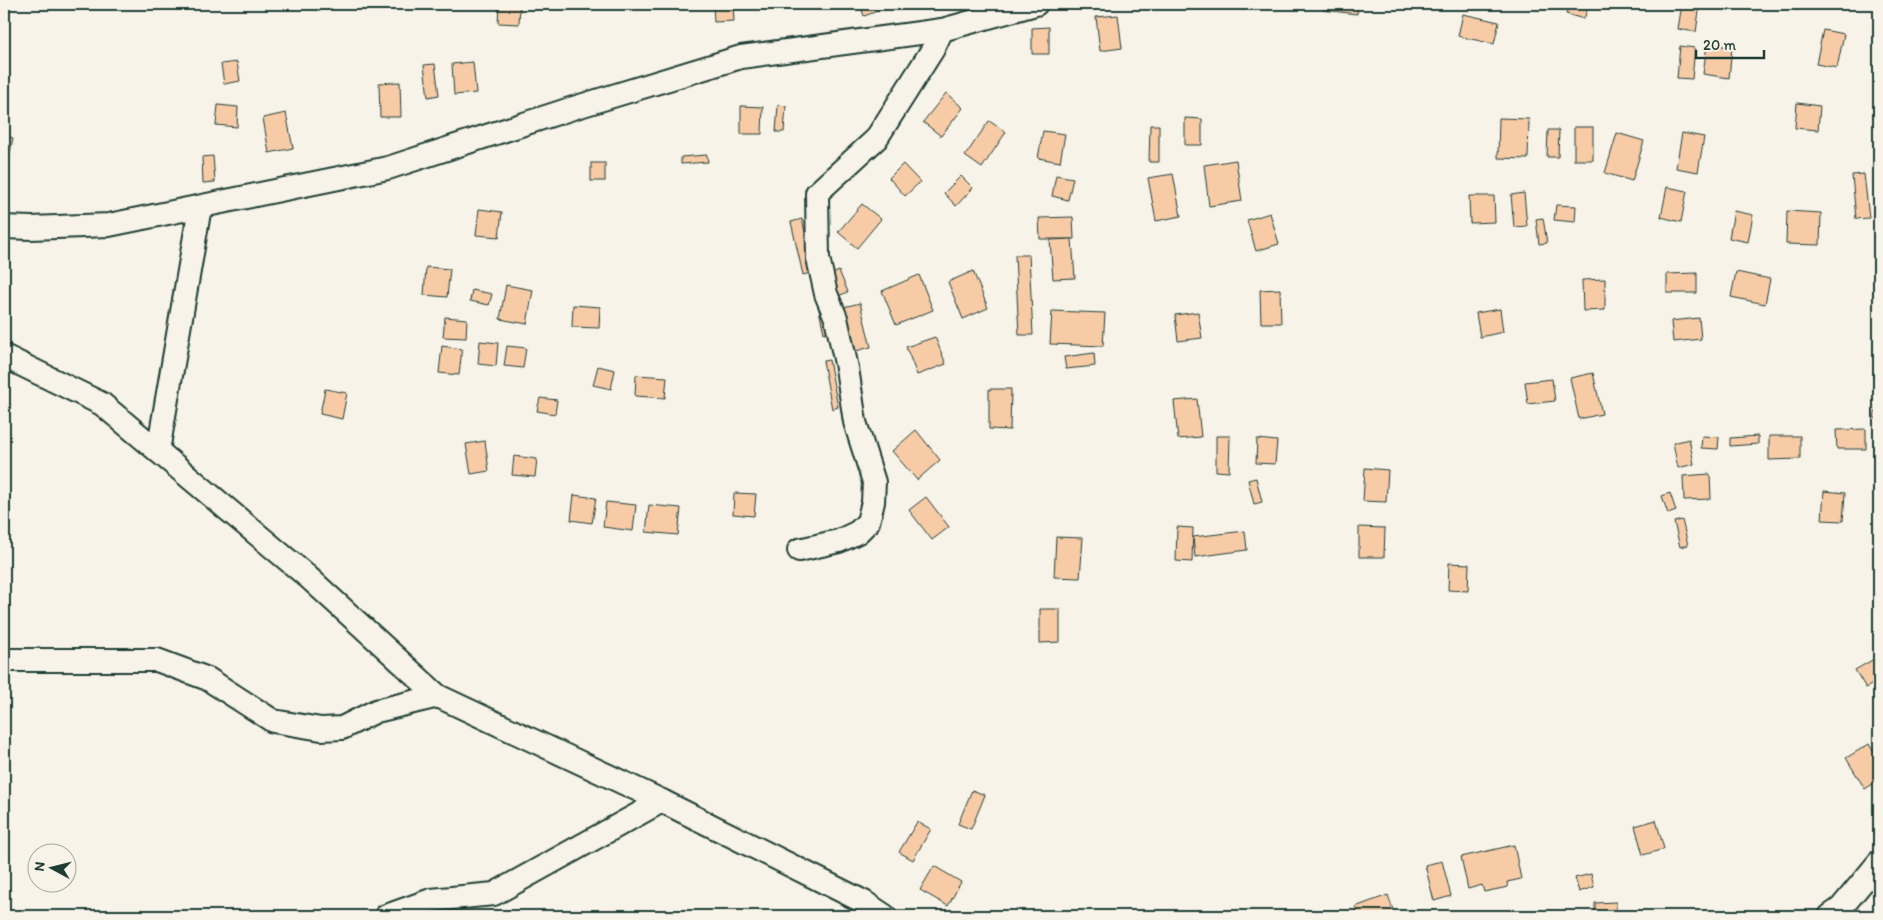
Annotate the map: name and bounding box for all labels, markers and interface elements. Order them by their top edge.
scale bar [1696,28,1763,60]
text: 20 m [1703,36,1737,54]
north arrow [28,842,78,892]
text: N [31,861,49,872]

